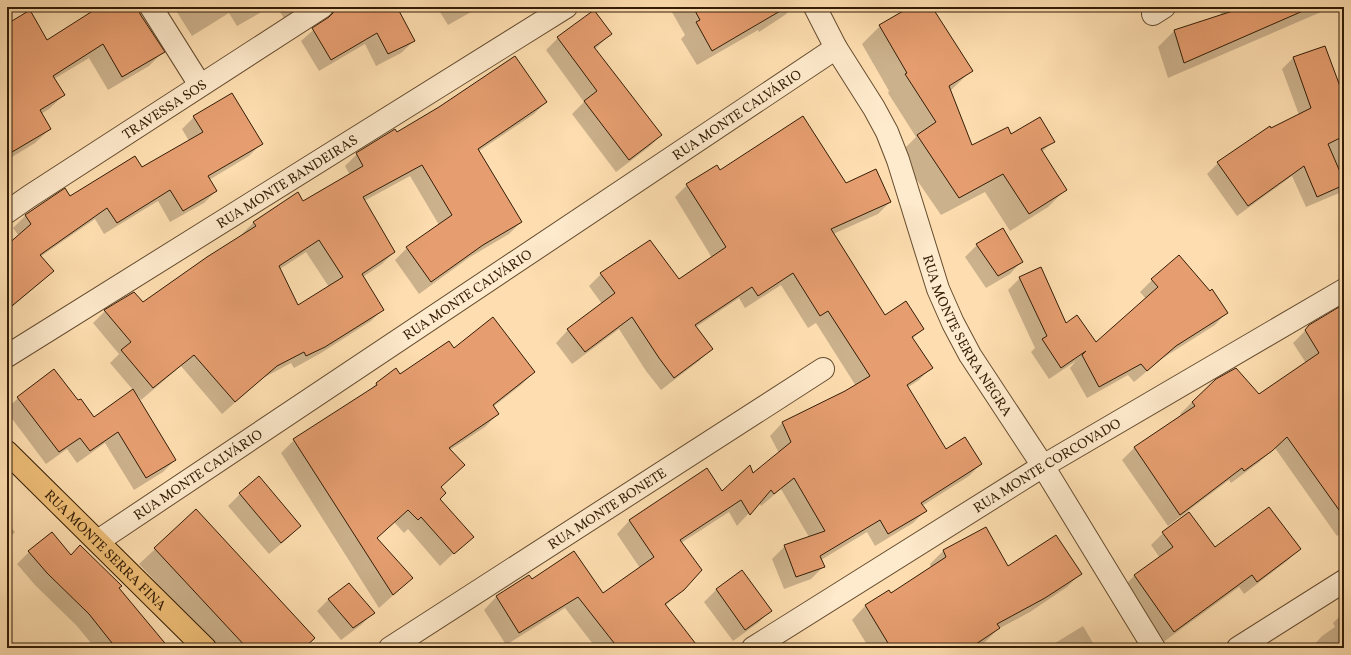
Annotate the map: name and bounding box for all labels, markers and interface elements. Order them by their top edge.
street label: RUA MONTE CALVÁRIO [669,66,806,166]
street label: TRAVESSA SOS [119,76,211,145]
street label: RUA MONTE BANDEIRAS [213,131,362,234]
street label: RUA MONTE CALVÁRIO [400,246,536,346]
street label: RUA MONTE SERRA NEGRA [917,253,1016,421]
street label: RUA MONTE CORCOVADO [970,414,1125,518]
street label: RUA MONTE CALVÁRIO [130,426,267,526]
street label: RUA MONTE BONETE [545,464,671,555]
street label: RUA MONTE SERRA FINA [40,486,170,616]

